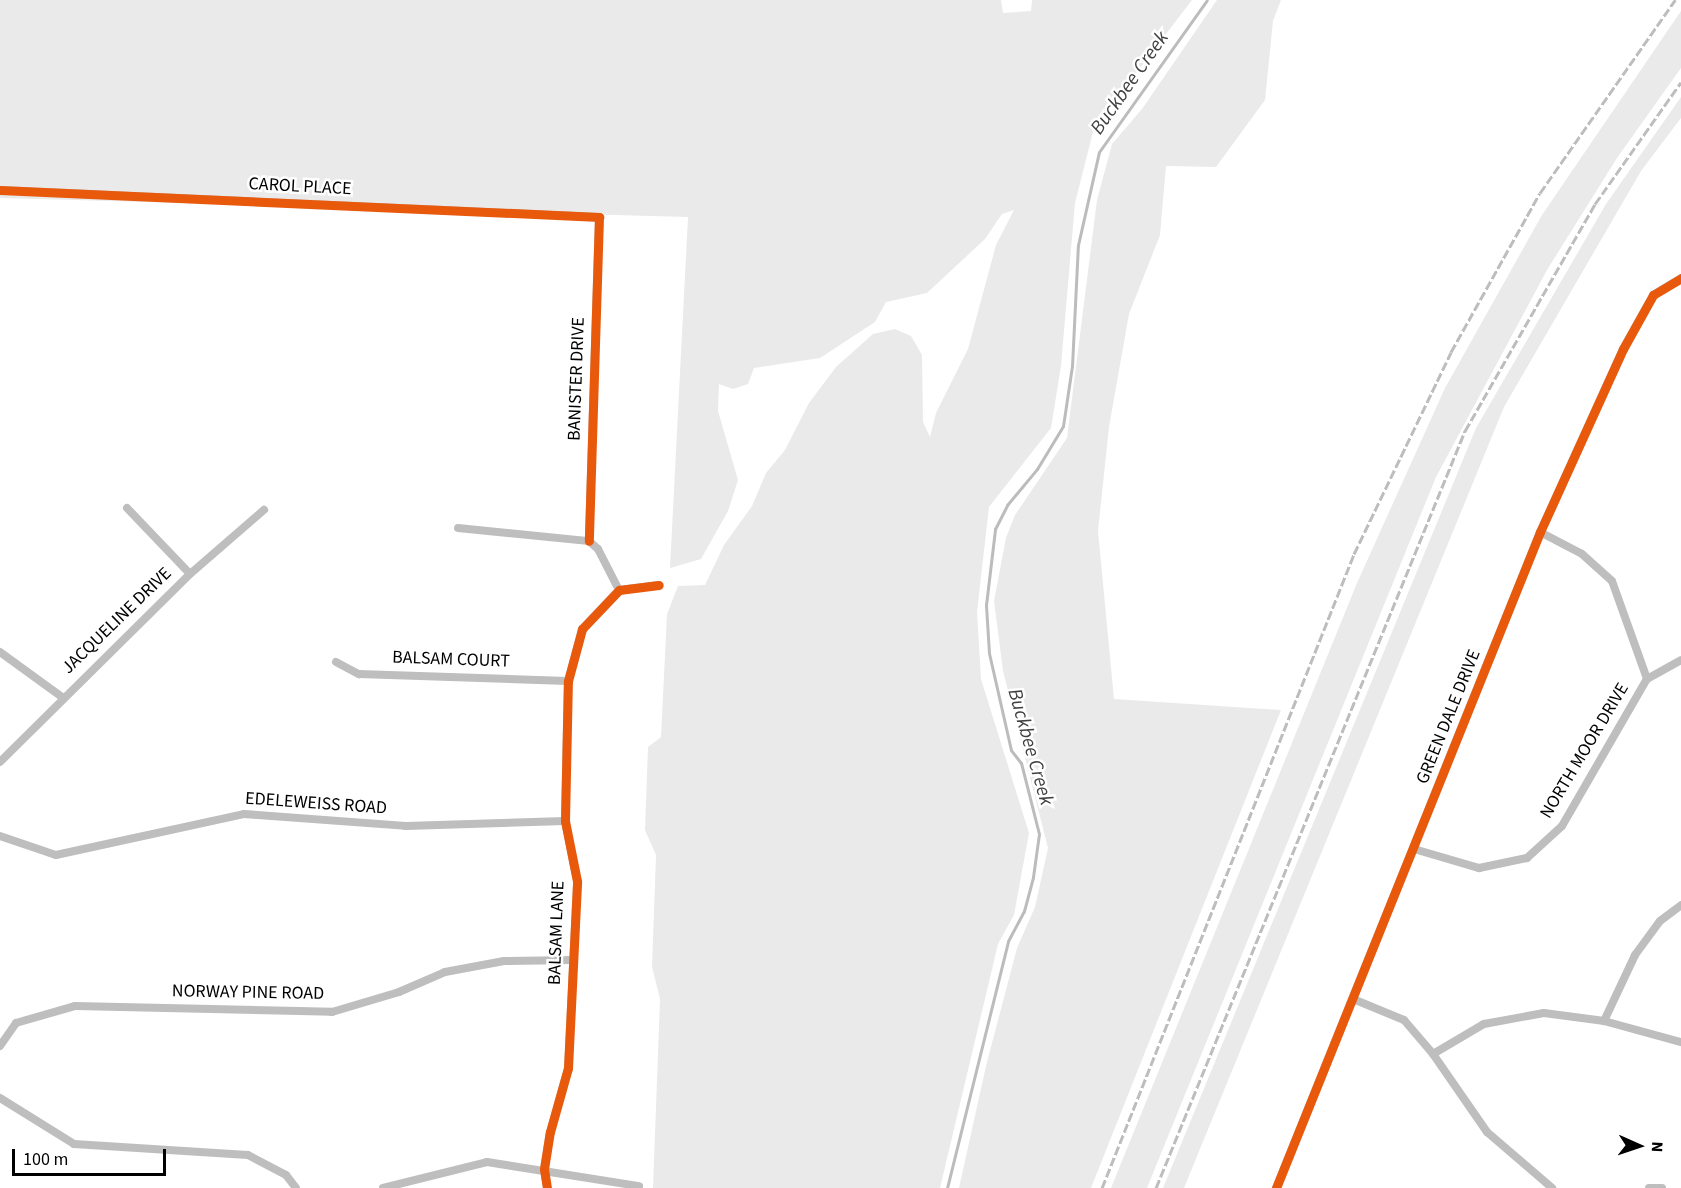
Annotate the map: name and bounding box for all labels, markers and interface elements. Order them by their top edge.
water label: Buckbee Creek [1086,27,1174,139]
street label: CAROL PLACE [248,174,352,200]
street label: BANISTER DRIVE [564,317,590,441]
street label: JACQUELINE DRIVE [58,563,176,679]
street label: BALSAM COURT [392,647,510,673]
street label: GREEN DALE DRIVE [1412,647,1486,787]
street label: NORTH MOOR DRIVE [1536,679,1634,823]
water label: Buckbee Creek [1002,686,1058,808]
street label: EDELEWEISS ROAD [244,788,388,820]
street label: BALSAM LANE [544,880,570,986]
street label: NORWAY PINE ROAD [172,981,324,1005]
north arrow [1609,1116,1669,1176]
scale bar [15,1137,170,1175]
text: N [1646,1141,1668,1153]
text: 100 m [23,1147,68,1172]

